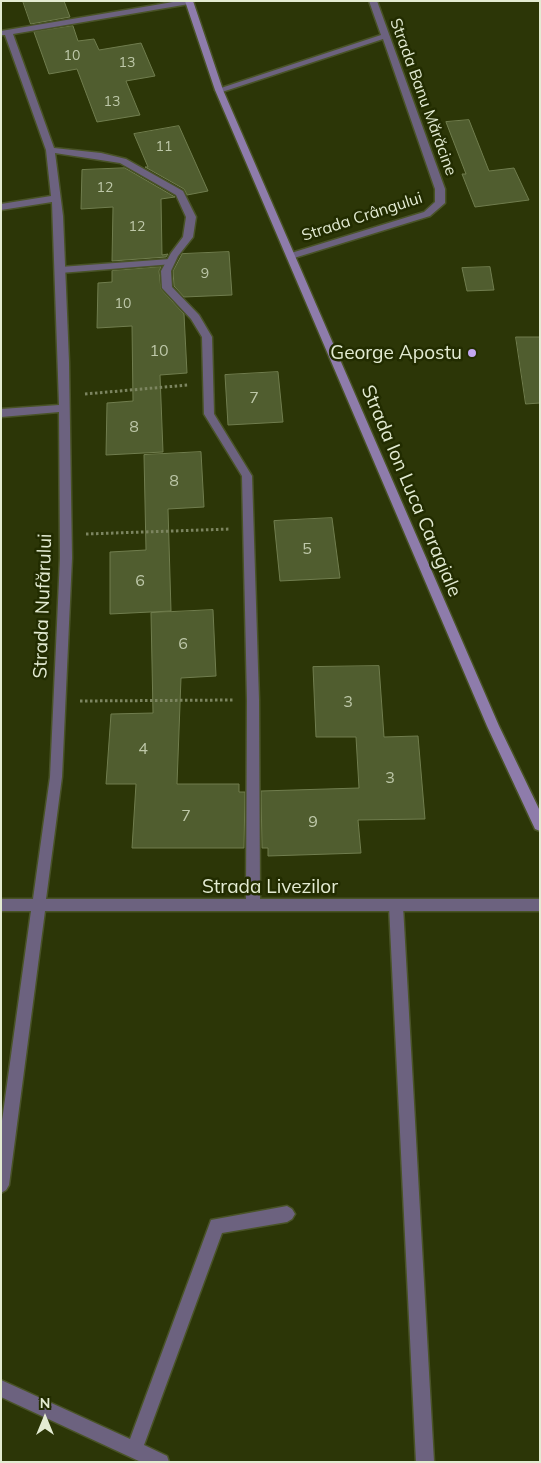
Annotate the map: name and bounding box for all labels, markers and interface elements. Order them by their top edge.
street label: Strada Banu Mărăcine [386,16,460,178]
house number: 10 [64,48,80,64]
house number: 13 [119,55,135,71]
house number: 13 [104,94,120,110]
house number: 11 [156,139,172,155]
house number: 12 [97,180,113,196]
street label: Strada Crângului [299,188,425,246]
house number: 12 [129,219,145,235]
house number: 9 [201,266,209,282]
house number: 10 [115,296,131,312]
house number: 10 [149,341,169,361]
place label: George Apostu [330,342,462,364]
marker: George Apostu [466,347,478,359]
street label: Strada Ion Luca Caragiale [356,382,466,600]
house number: 7 [249,388,259,408]
house number: 8 [129,417,139,437]
house number: 8 [169,471,179,491]
street label: Strada Nufărului [29,533,57,679]
house number: 5 [302,539,312,559]
house number: 6 [135,571,145,591]
house number: 6 [178,634,188,654]
house number: 3 [343,692,353,712]
house number: 4 [138,739,148,759]
house number: 3 [385,768,395,788]
house number: 7 [181,806,191,826]
house number: 9 [308,812,318,832]
street label: Strada Livezilor [202,876,338,898]
north arrow [20,1393,70,1443]
text: N [40,1394,50,1412]

